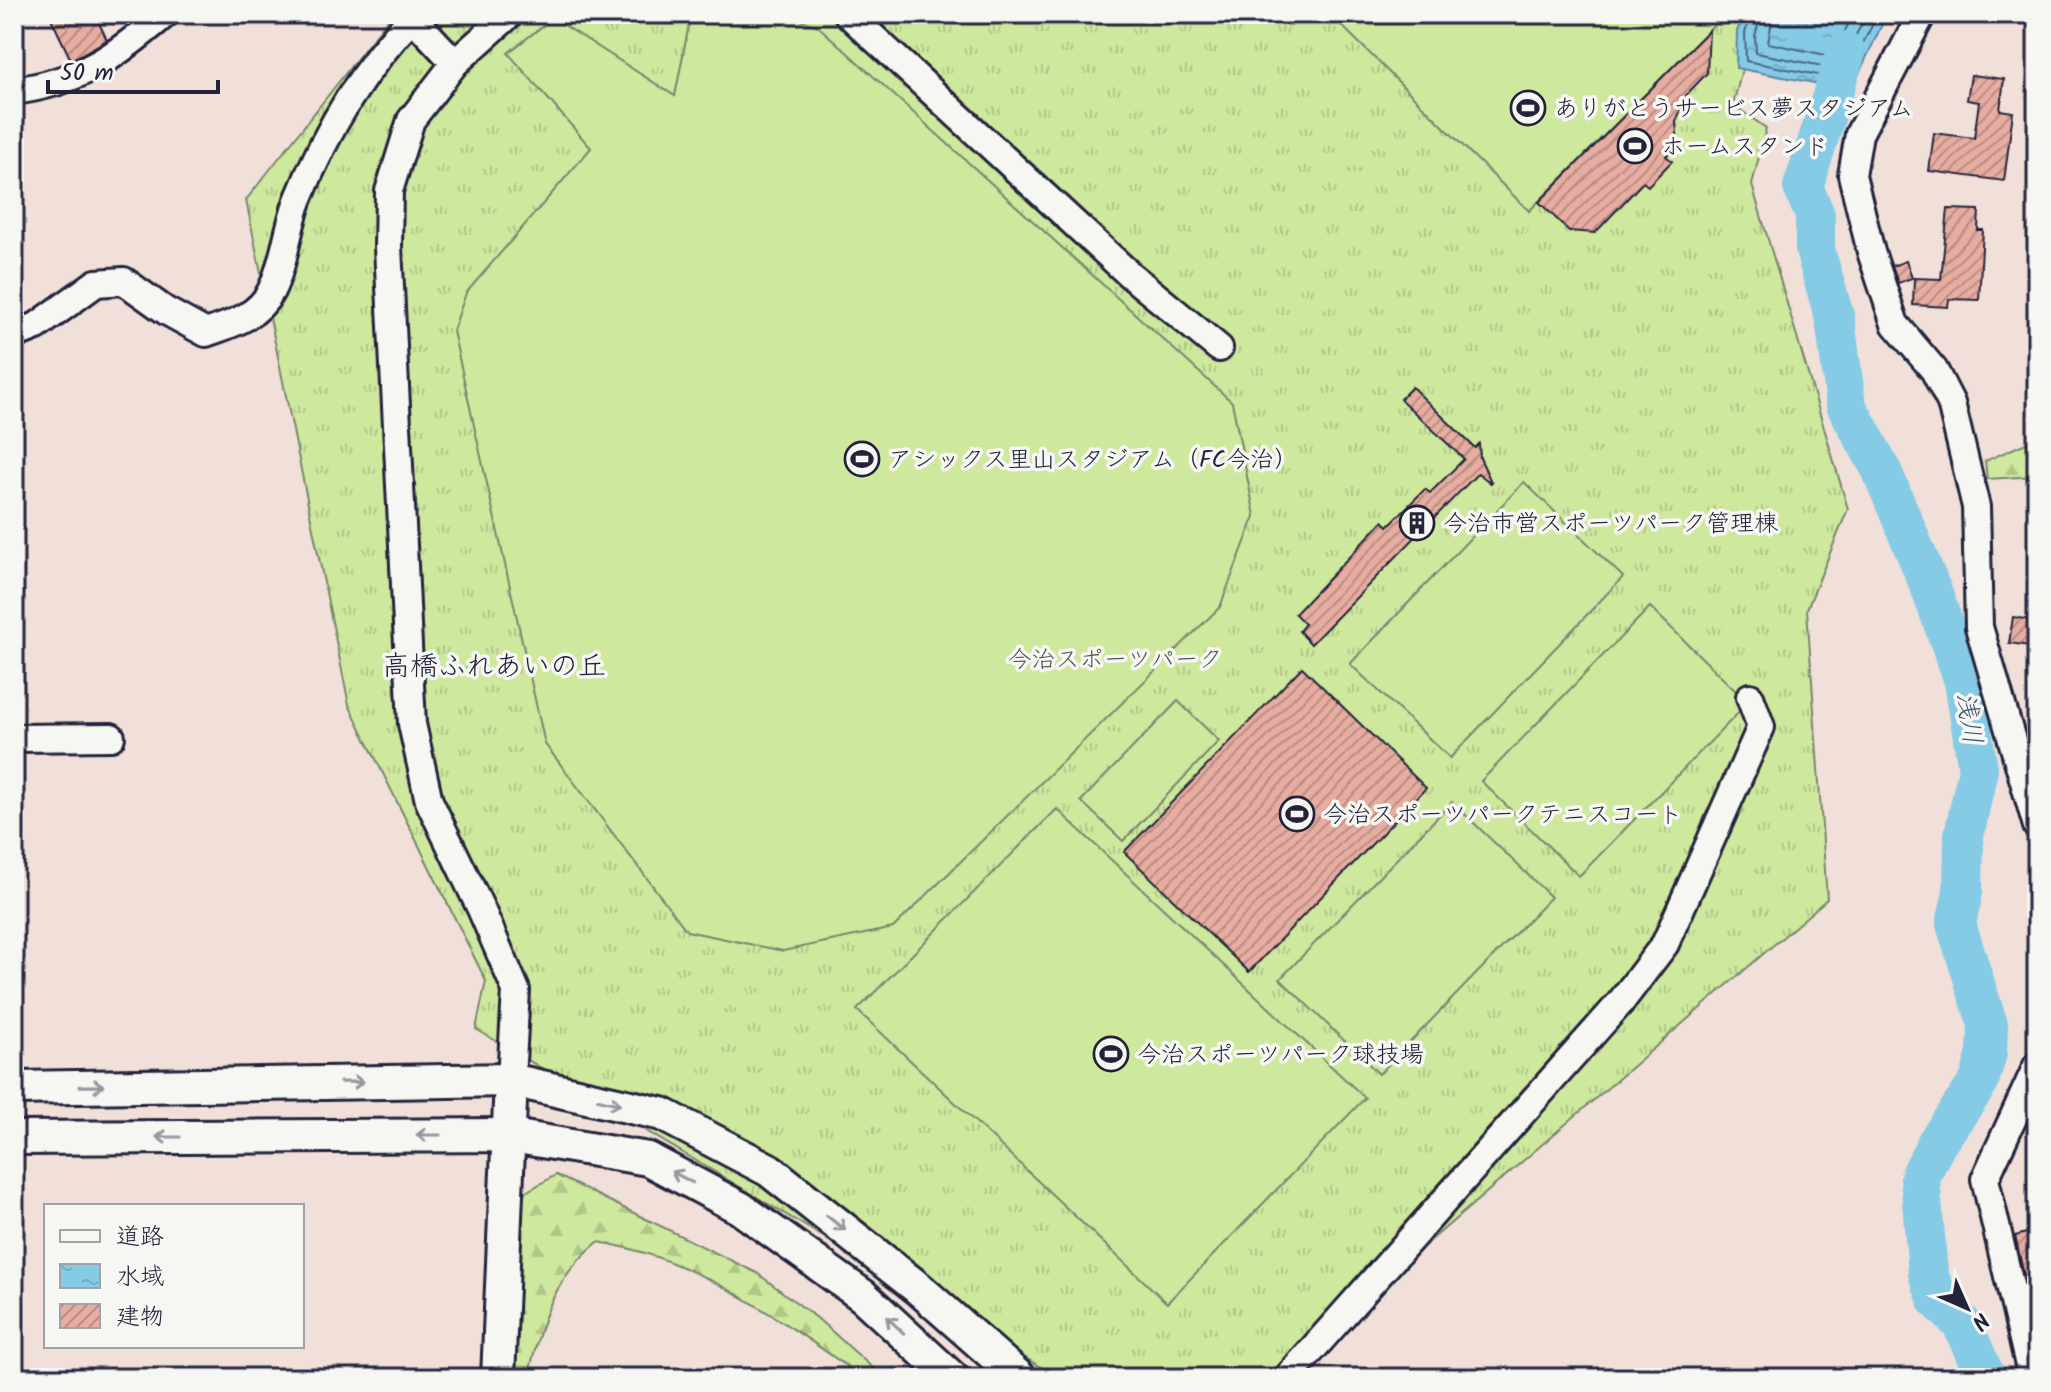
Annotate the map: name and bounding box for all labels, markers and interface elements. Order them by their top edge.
scale bar [48,44,218,94]
text: 50 m [60,54,114,93]
sports icon: ありがとうサービス夢スタジアム [1509,89,1547,127]
place label: ありがとうサービス夢スタジアム [1554,90,1914,129]
sports icon: ホームスタンド [1616,127,1654,165]
place label: ホームスタンド [1661,128,1829,167]
sports icon: アシックス里山スタジアム（FC今治） [843,440,881,478]
place label: アシックス里山スタジアム（FC今治） [888,441,1298,480]
building icon: 今治市営スポーツパーク管理棟 [1398,504,1436,542]
place label: 今治市営スポーツパーク管理棟 [1443,505,1778,544]
park label: 今治スポーツパーク [1007,641,1223,680]
district label: 高橋ふれあいの丘 [382,645,606,690]
water label: 浅川 [1943,689,1993,747]
sports icon: 今治スポーツパークテニスコート [1278,795,1316,833]
place label: 今治スポーツパークテニスコート [1323,796,1683,835]
sports icon: 今治スポーツパーク球技場 [1092,1035,1130,1073]
place label: 今治スポーツパーク球技場 [1137,1036,1424,1075]
one-way arrow [338,1074,365,1090]
one-way arrow [78,1079,105,1094]
one-way arrow [596,1095,622,1110]
one-way arrow [415,1127,442,1143]
one-way arrow [155,1129,182,1145]
one-way arrow [670,1169,694,1185]
legend [44,1204,304,1348]
one-way arrow [825,1214,846,1232]
text: 道路 [116,1218,164,1257]
text: 水域 [116,1258,164,1297]
north arrow [1927,1268,2007,1348]
text: 建物 [116,1298,164,1337]
text: N [1962,1303,1997,1338]
one-way arrow [885,1317,905,1335]

